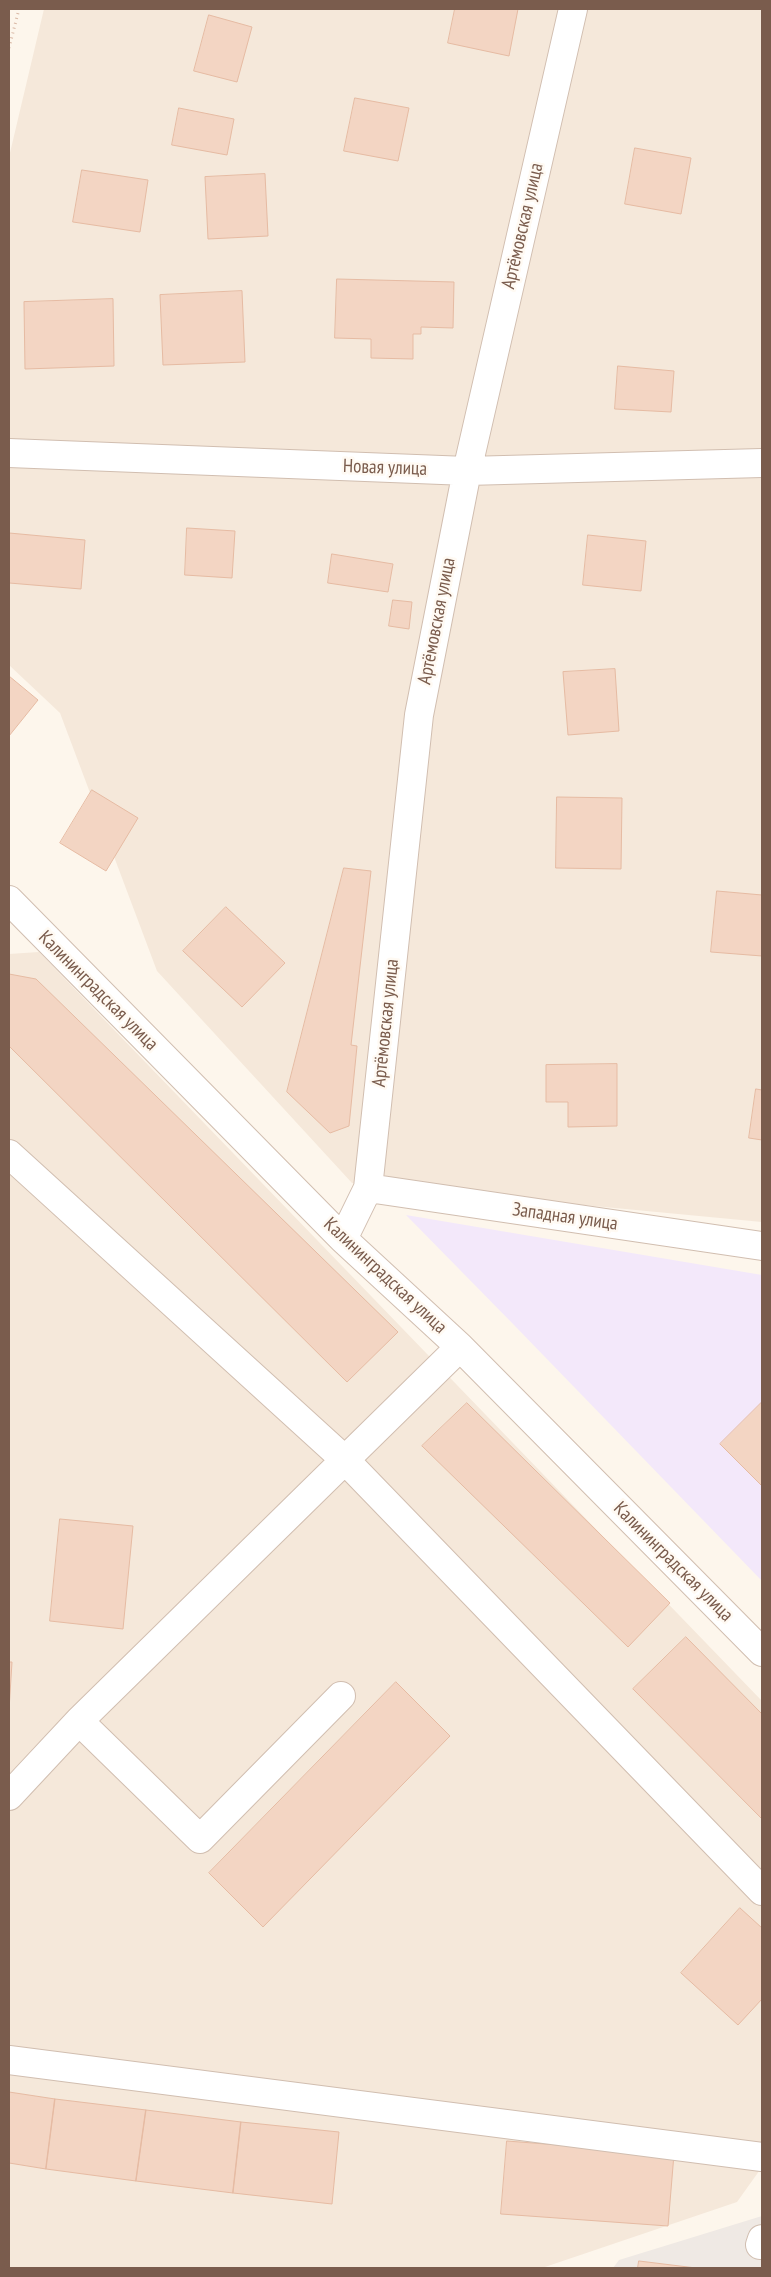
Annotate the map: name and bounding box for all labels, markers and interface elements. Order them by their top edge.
street label: Артёмовская улица [497,161,549,291]
street label: Новая улица [343,455,427,481]
street label: Артёмовская улица [414,556,460,686]
street label: Калининградская улица [33,926,163,1056]
street label: Артёмовская улица [368,958,404,1088]
street label: Западная улица [511,1198,619,1236]
street label: Калининградская улица [319,1213,451,1339]
street label: Калининградская улица [608,1497,738,1627]

